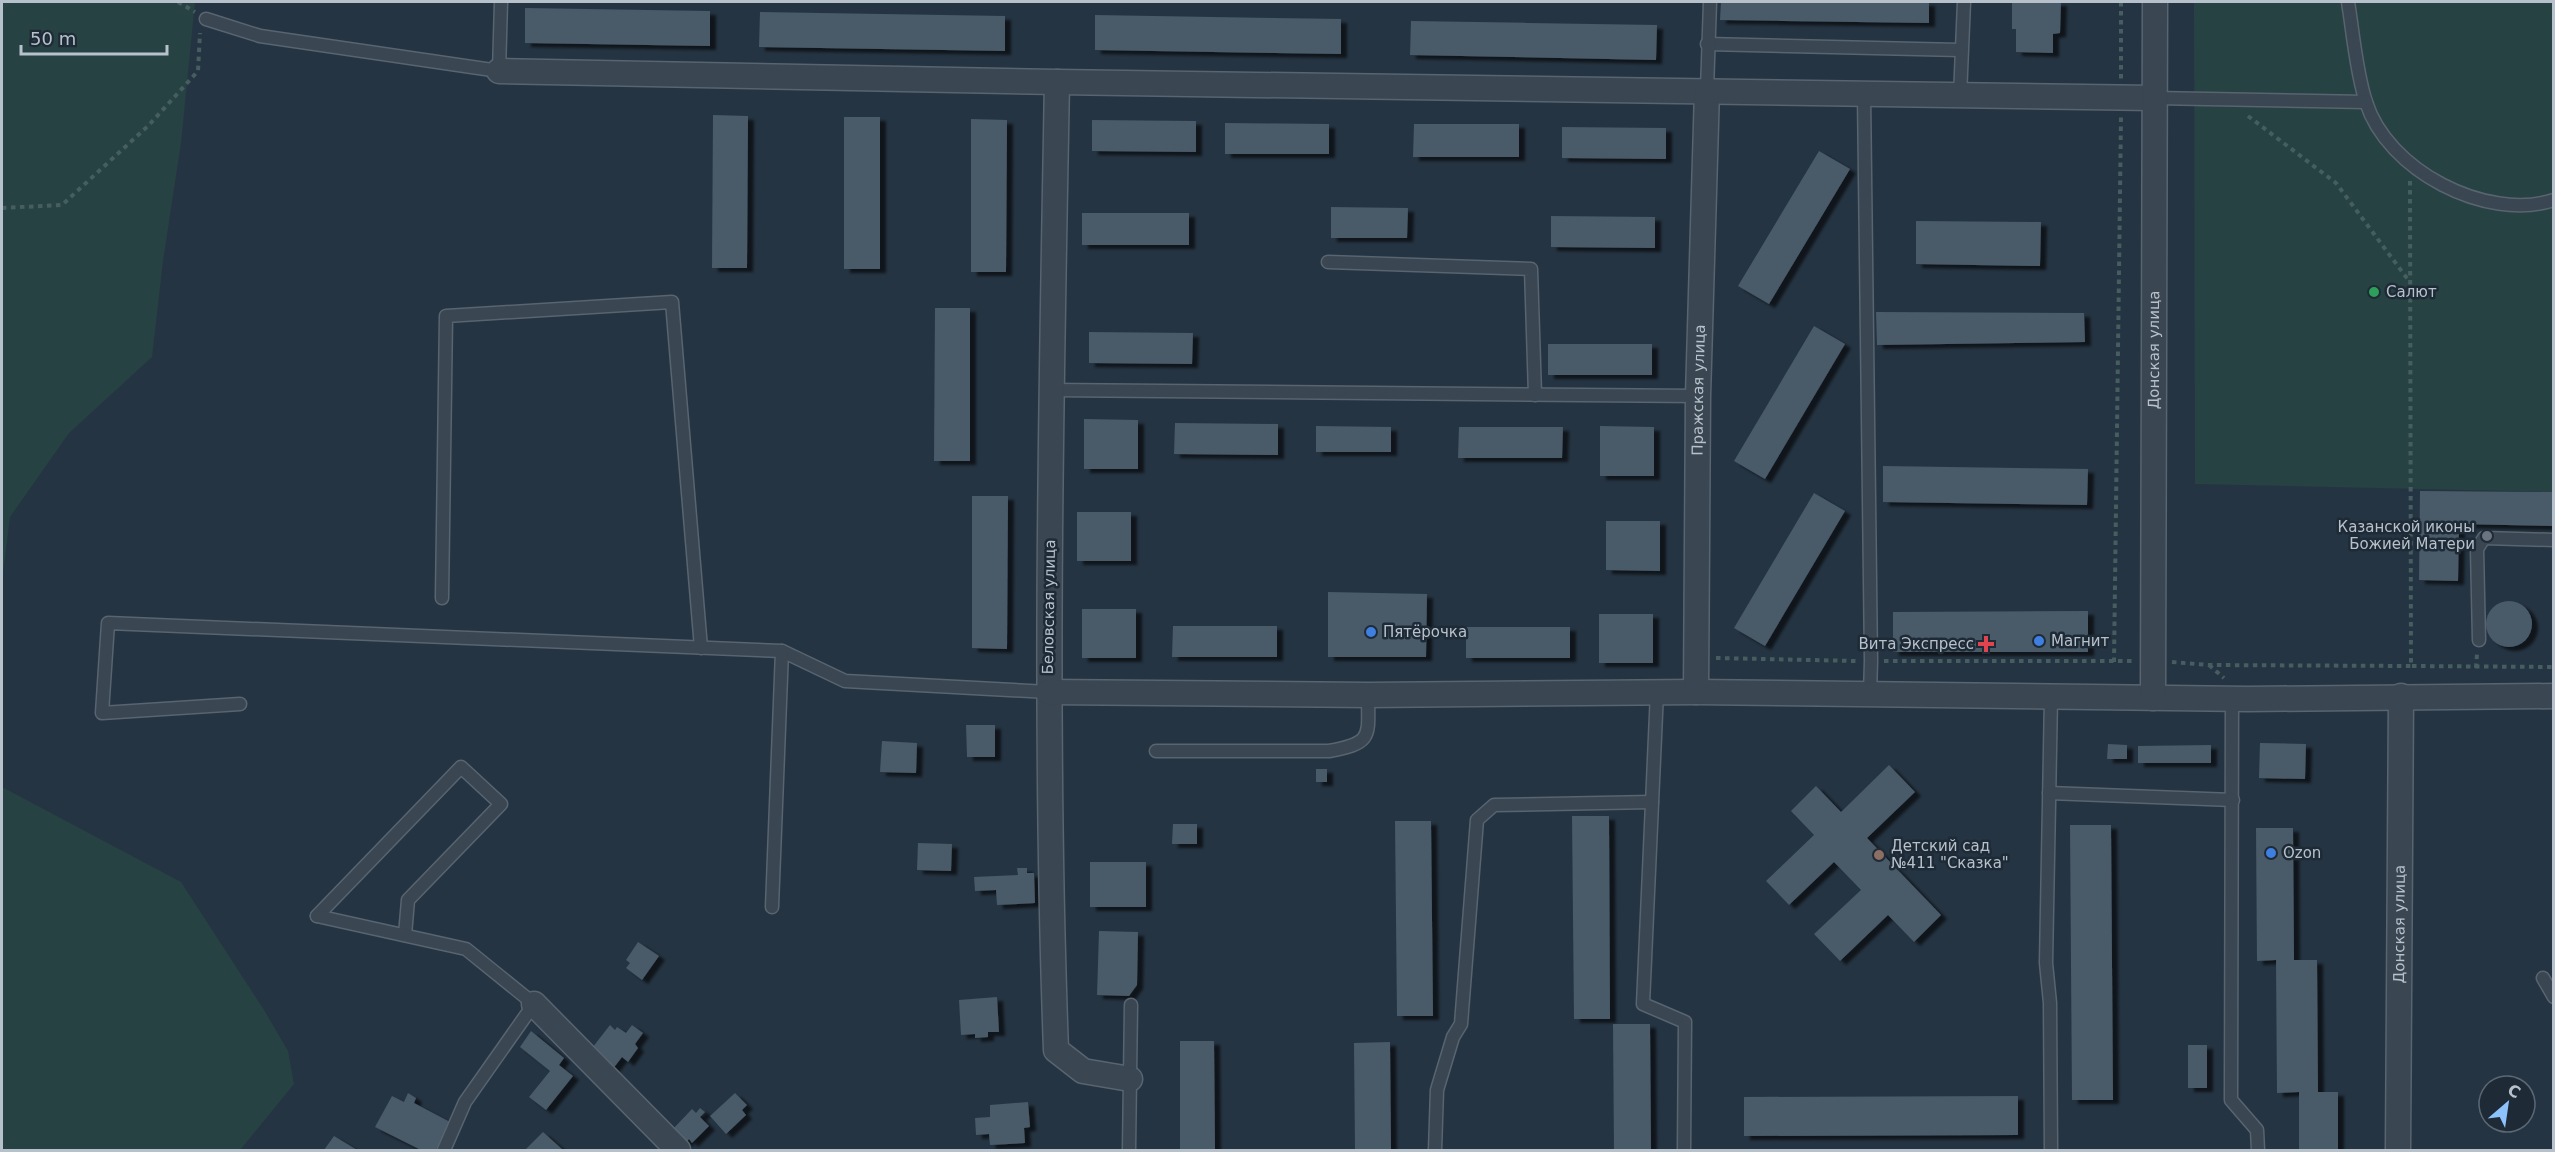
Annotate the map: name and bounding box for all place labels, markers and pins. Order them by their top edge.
place label: Салют [2386,283,2437,301]
marker: Салют [2367,285,2381,299]
place label: Казанской иконы Божией Матери [2338,518,2475,553]
marker: Казанской иконы Божией Матери [2480,529,2494,543]
place label: Пятёрочка [1383,623,1467,641]
marker: Пятёрочка [1364,625,1378,639]
place label: Магнит [2051,632,2110,650]
marker: Магнит [2032,634,2046,648]
place label: Вита Экспресс [1858,635,1974,653]
marker: Вита Экспресс [1979,637,1993,651]
place label: Детский сад №411 "Сказка" [1891,837,2009,872]
place label: Ozon [2283,844,2321,862]
marker: Ozon [2264,846,2278,860]
marker: Детский сад №411 "Сказка" [1872,848,1886,862]

